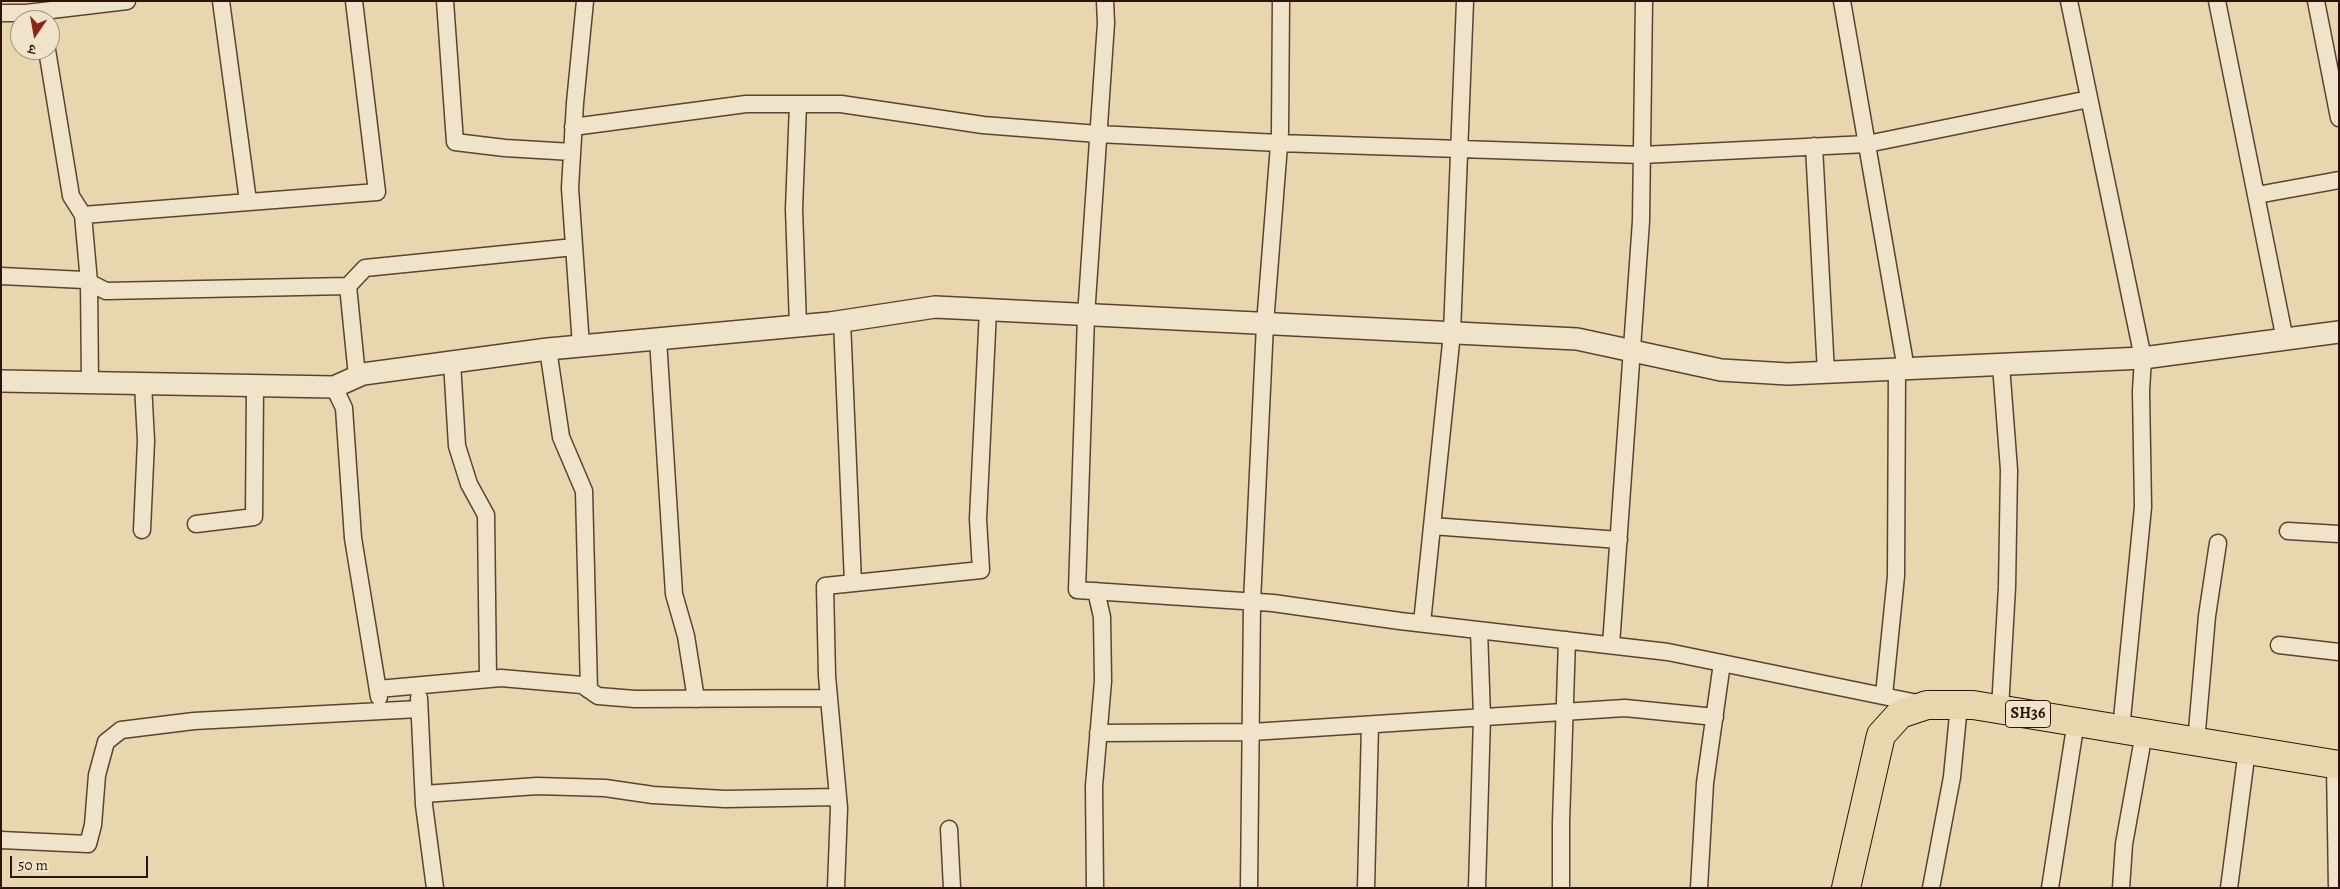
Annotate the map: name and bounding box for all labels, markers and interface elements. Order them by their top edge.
north arrow [10,10,60,60]
text: उ [27,39,37,59]
road number: SH36 [2006,701,2050,728]
scale bar [12,846,150,878]
text: 50 m [18,855,48,875]

